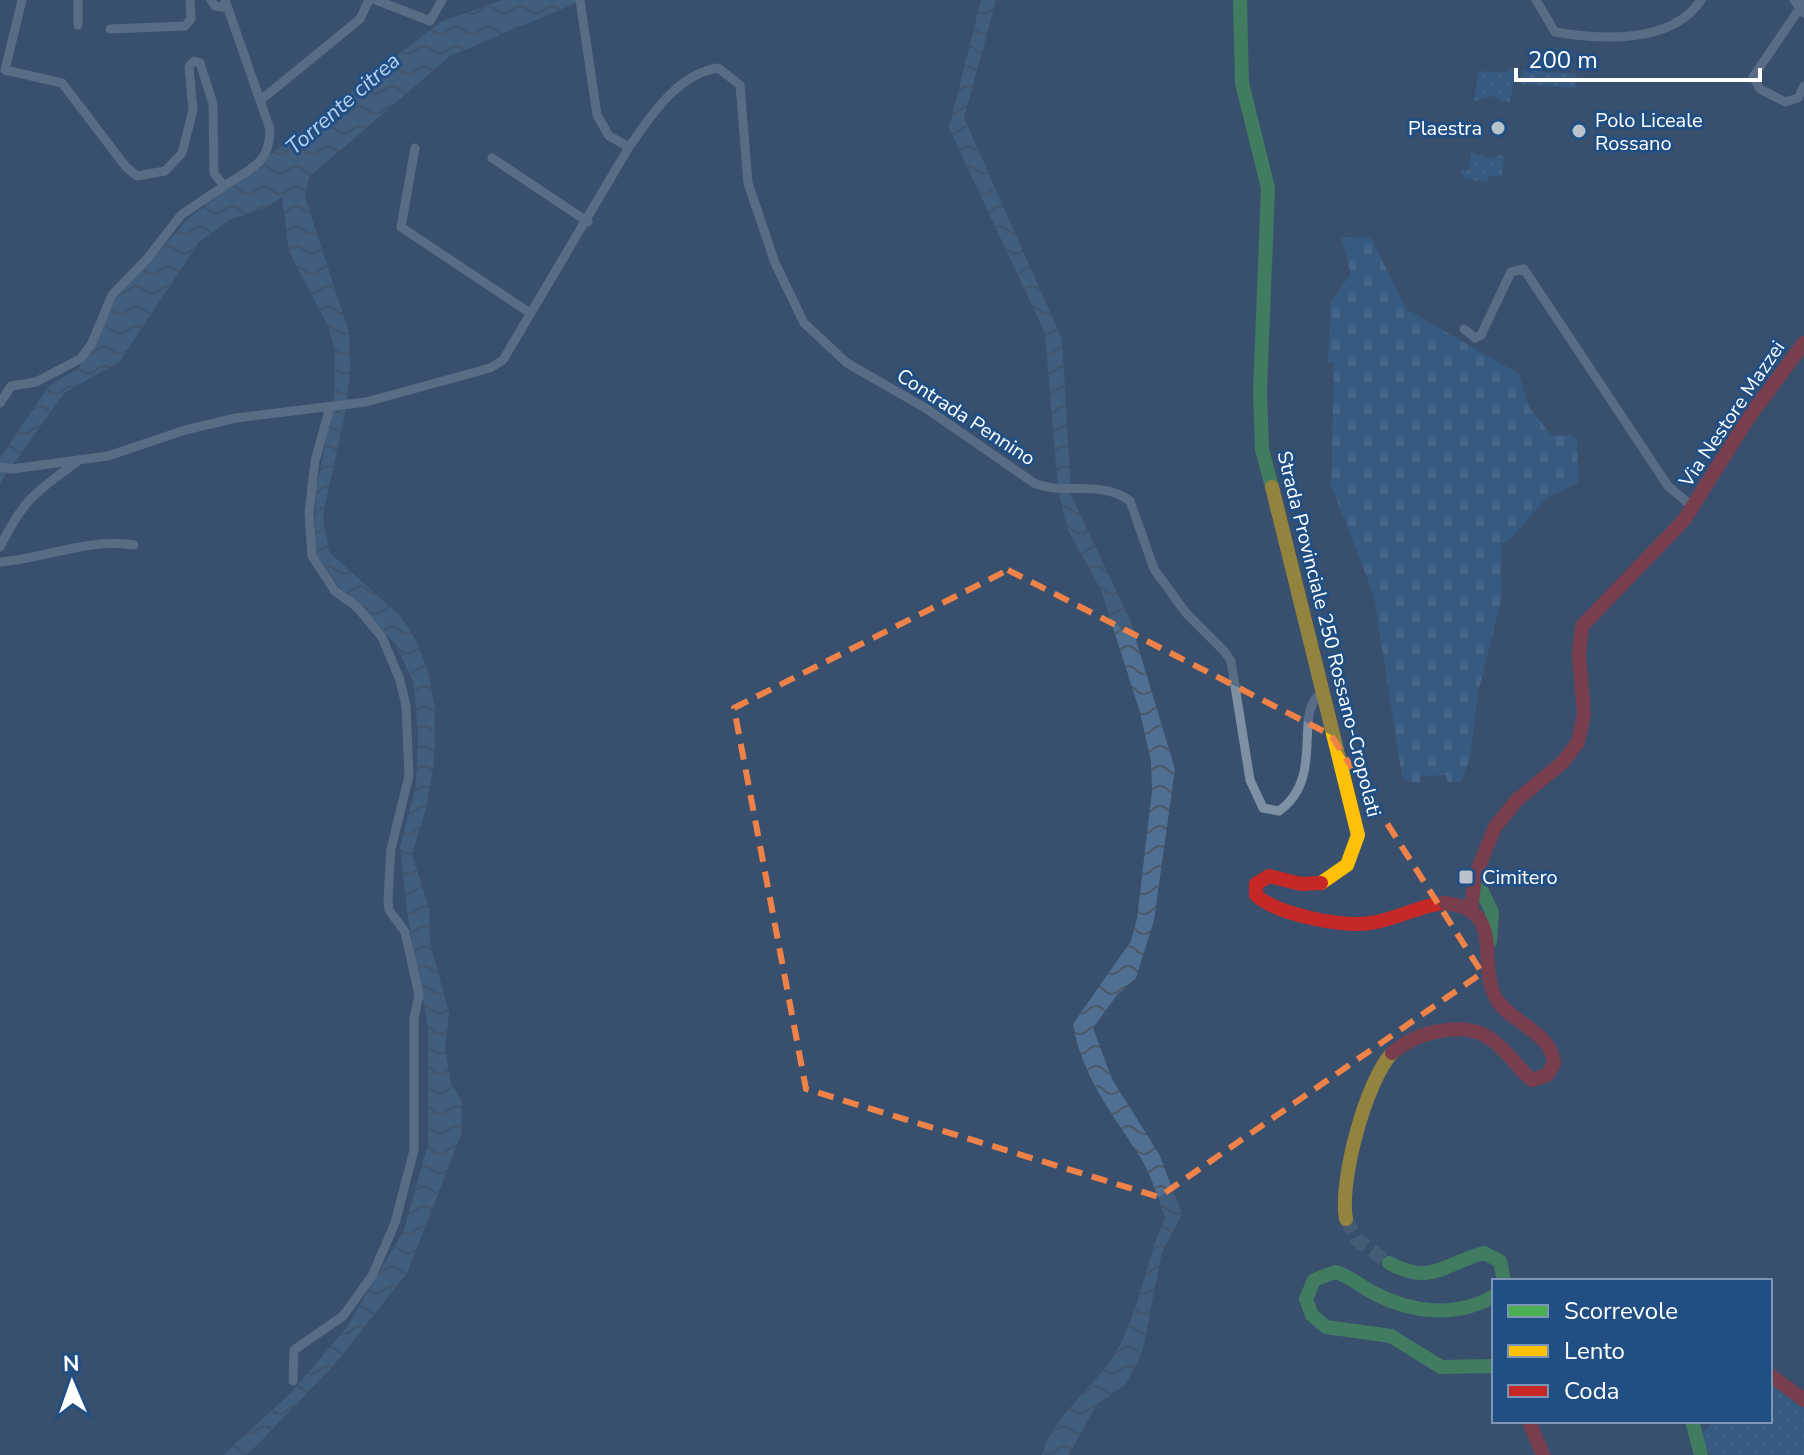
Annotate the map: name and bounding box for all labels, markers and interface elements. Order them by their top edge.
scale bar [1516,32,1760,82]
text: 200 m [1528,44,1598,76]
water label: Torrente citrea [279,46,407,162]
place label: Polo Liceale Rossano [1595,107,1703,157]
place label: Plaestra [1408,115,1482,142]
marker: Plaestra [1489,119,1507,137]
marker: Polo Liceale Rossano [1570,122,1588,140]
street label: Via Nestore Mazzei [1672,335,1791,493]
street label: Contrada Pennino [892,362,1040,472]
street label: Strada Provinciale 250 Rossano-Cropolati [1270,448,1388,820]
place label: Cimitero [1482,864,1558,891]
marker: Cimitero [1457,868,1475,886]
legend [1492,1279,1772,1423]
text: Scorrevole [1564,1295,1678,1327]
text: Lento [1564,1335,1625,1367]
north arrow [32,1343,112,1423]
text: N [63,1349,80,1379]
text: Coda [1564,1375,1619,1407]

